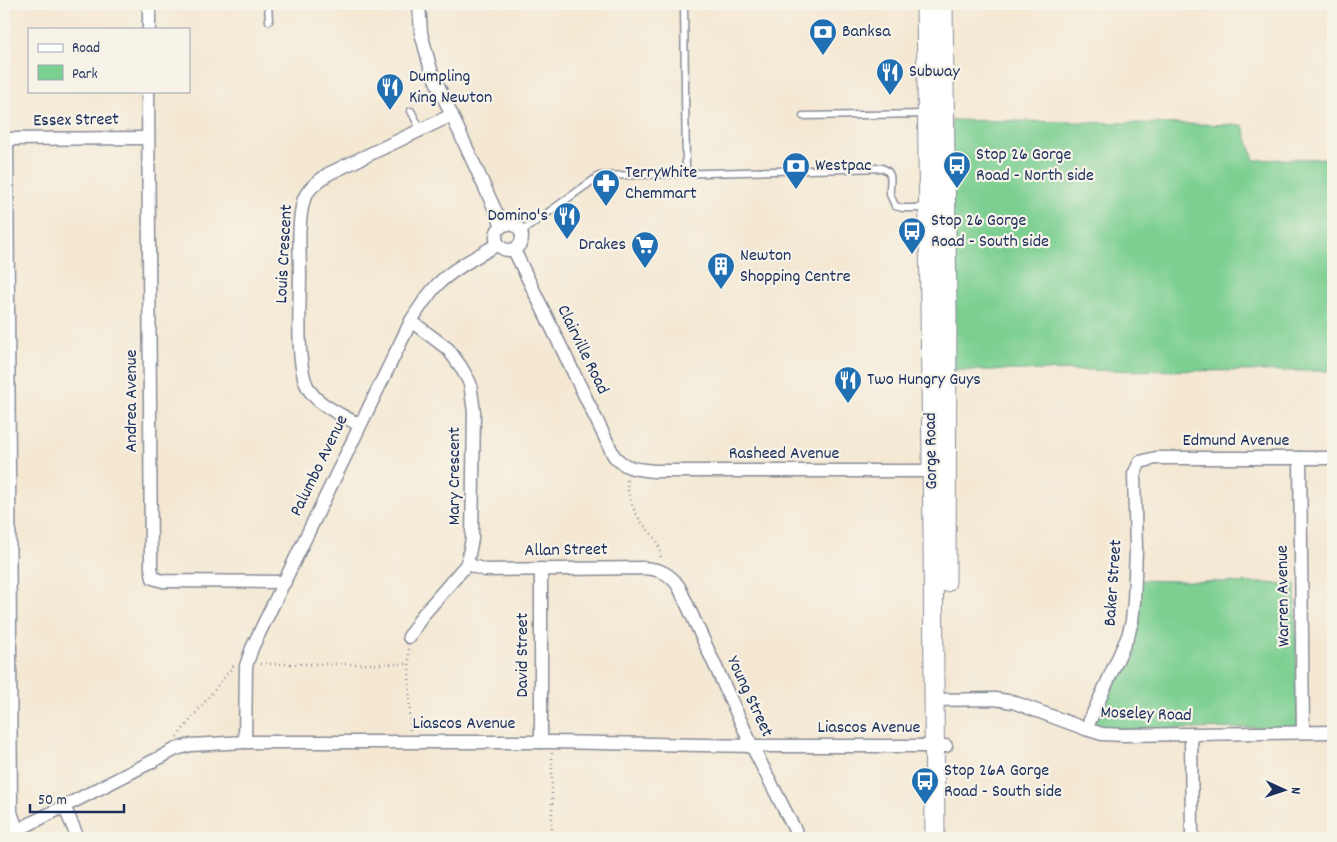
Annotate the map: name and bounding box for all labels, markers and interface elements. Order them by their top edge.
bank icon: Banksa [808,17,838,56]
place label: Banksa [842,20,891,45]
legend [28,28,190,92]
text: Road [72,38,100,60]
restaurant icon: Subway [875,57,905,96]
place label: Subway [909,60,961,85]
text: Park [72,64,98,86]
place label: Dumpling King Newton [409,65,492,111]
restaurant icon: Dumpling King Newton [375,72,405,111]
street label: Essex Street [33,108,119,134]
place label: Stop 26 Gorge Road - North side [976,143,1094,189]
bus stop icon: Stop 26 Gorge Road - North side [942,150,972,189]
bank icon: Westpac [781,151,811,190]
place label: Westpac [815,154,871,179]
place label: TerryWhite Chemmart [625,161,697,207]
pharmacy icon: TerryWhite Chemmart [591,168,621,207]
restaurant icon: Domino's [552,201,582,240]
street label: Louis Crescent [270,203,300,304]
place label: Domino's [488,204,548,229]
place label: Stop 26 Gorge Road - South side [931,209,1049,255]
bus stop icon: Stop 26 Gorge Road - South side [897,216,927,255]
supermarket icon: Drakes [630,230,660,269]
place label: Drakes [579,233,626,258]
place label: Newton Shopping Centre [740,244,851,290]
building icon: Newton Shopping Centre [706,251,736,290]
street label: Clairville Road [550,301,614,399]
street label: Andrea Avenue [120,349,145,453]
restaurant icon: Two Hungry Guys [833,365,863,404]
place label: Two Hungry Guys [867,368,981,393]
street label: Palumbo Avenue [285,411,355,521]
street label: Gorge Road [919,412,945,490]
street label: Mary Crescent [443,427,468,525]
street label: Edmund Avenue [1183,429,1290,454]
street label: Rasheed Avenue [729,442,839,467]
street label: Allan Street [524,538,608,564]
street label: Baker Street [1099,538,1130,627]
street label: Warren Avenue [1271,545,1297,647]
street label: David Street [511,612,536,697]
street label: Young Street [719,653,779,742]
street label: Moseley Road [1100,701,1192,729]
street label: Liascos Avenue [413,712,516,737]
street label: Liascos Avenue [818,716,921,741]
place label: Stop 26A Gorge Road - South side [944,759,1062,805]
north arrow [1260,764,1310,814]
bus stop icon: Stop 26A Gorge Road - South side [910,766,940,805]
scale bar [30,782,124,814]
text: N [1285,787,1305,795]
text: 50 m [38,790,67,812]

